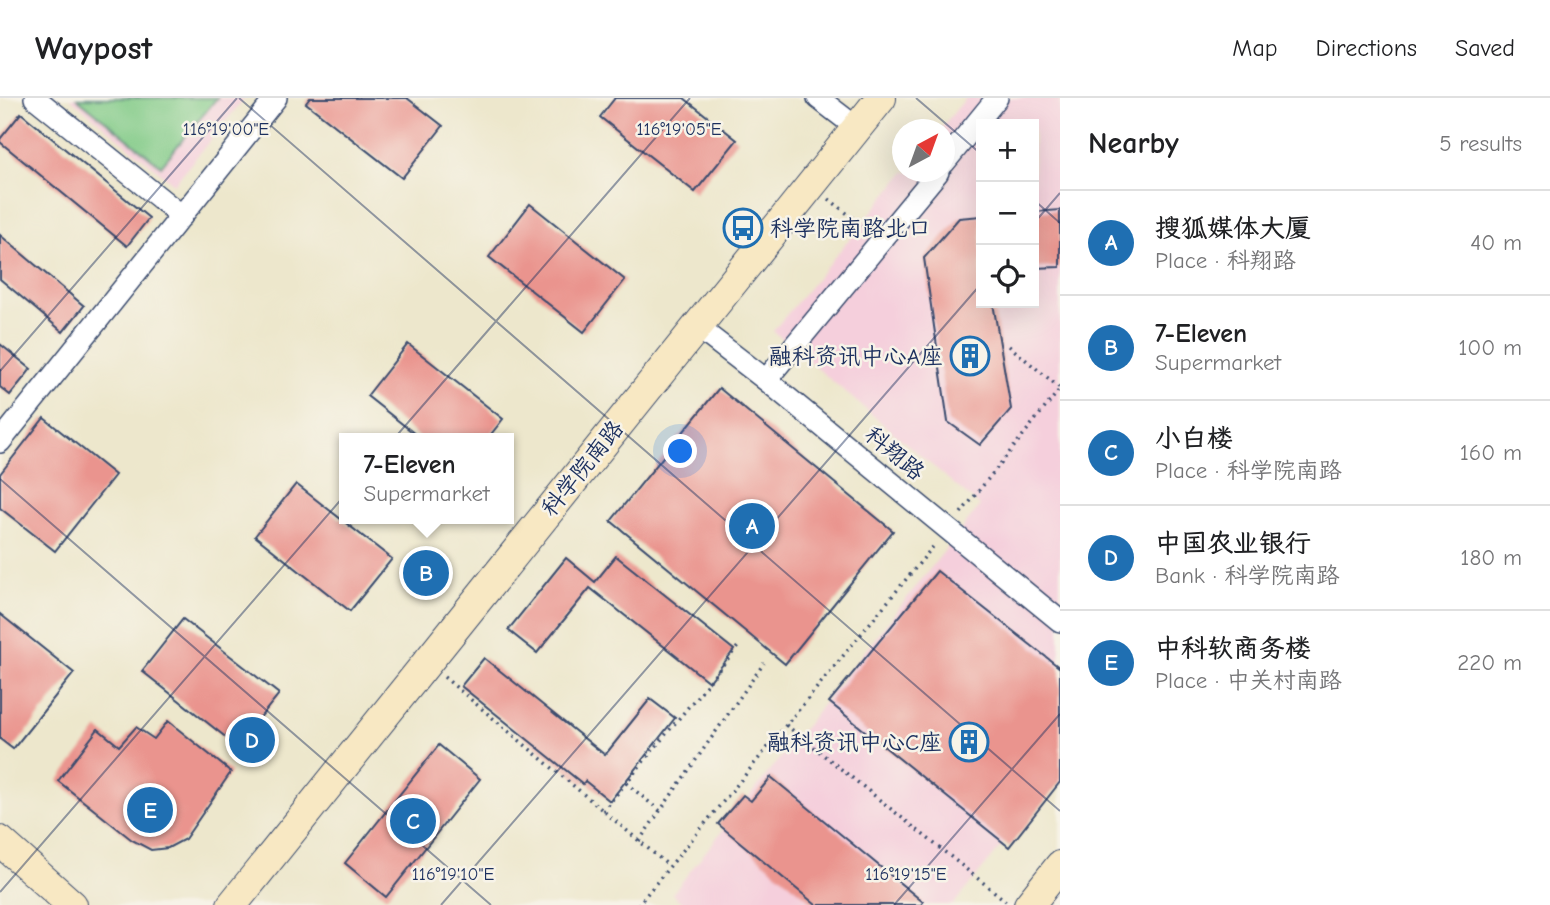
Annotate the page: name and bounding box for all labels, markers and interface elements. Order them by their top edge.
text: Waypost [35,29,152,67]
text: Map [1232,34,1278,62]
text: Directions [1316,34,1417,62]
text: Saved [1455,34,1515,62]
text: 116°19'00"E [183,119,269,140]
text: 116°19'05"E [636,119,722,140]
north arrow [892,119,955,182]
map controls [976,119,1039,308]
button: + [976,119,1039,182]
text: Nearby [1088,126,1179,161]
text: 5 results [1439,130,1522,157]
button: − [976,182,1039,245]
bus stop icon: 科学院南路北口 [722,207,764,249]
text: 搜狐媒体大厦 [1155,214,1311,244]
place label: 科学院南路北口 [770,215,931,242]
text: A [1105,229,1117,256]
text: 40 m [1470,229,1522,256]
button: locate [976,245,1039,308]
text: Place · 科翔路 [1155,247,1296,274]
text: 7-Eleven [1155,319,1247,349]
text: B [1104,334,1118,361]
text: 100 m [1458,334,1522,361]
building icon: 融科资讯中心A座 [949,335,991,377]
place label: 融科资讯中心A座 [769,343,943,370]
text: Supermarket [1155,349,1281,376]
street label: 科学院南路 [536,415,629,521]
street label: 科翔路 [860,421,930,486]
text: 小白楼 [1155,424,1233,454]
popup [339,433,514,524]
your location [663,434,697,468]
text: C [1104,439,1118,466]
text: 160 m [1460,439,1522,466]
text: 7-Eleven [363,450,456,480]
text: Place · 科学院南路 [1155,457,1342,484]
text: Supermarket [363,480,490,507]
pin: A [729,500,775,552]
text: 中国农业银行 [1155,529,1311,559]
text: D [1104,544,1118,571]
text: 180 m [1460,544,1522,571]
pin: B [403,547,449,599]
text: Bank · 科学院南路 [1155,562,1339,589]
text: 中科软商务楼 [1155,634,1311,664]
text: E [1104,649,1118,676]
text: 220 m [1457,649,1522,676]
text: Place · 中关村南路 [1155,667,1342,694]
pin: D [229,714,275,766]
building icon: 融科资讯中心C座 [948,721,990,763]
place label: 融科资讯中心C座 [767,729,942,756]
pin: E [127,784,173,836]
pin: C [390,795,436,847]
text: 116°19'10"E [412,864,494,885]
text: 116°19'15"E [865,864,947,885]

